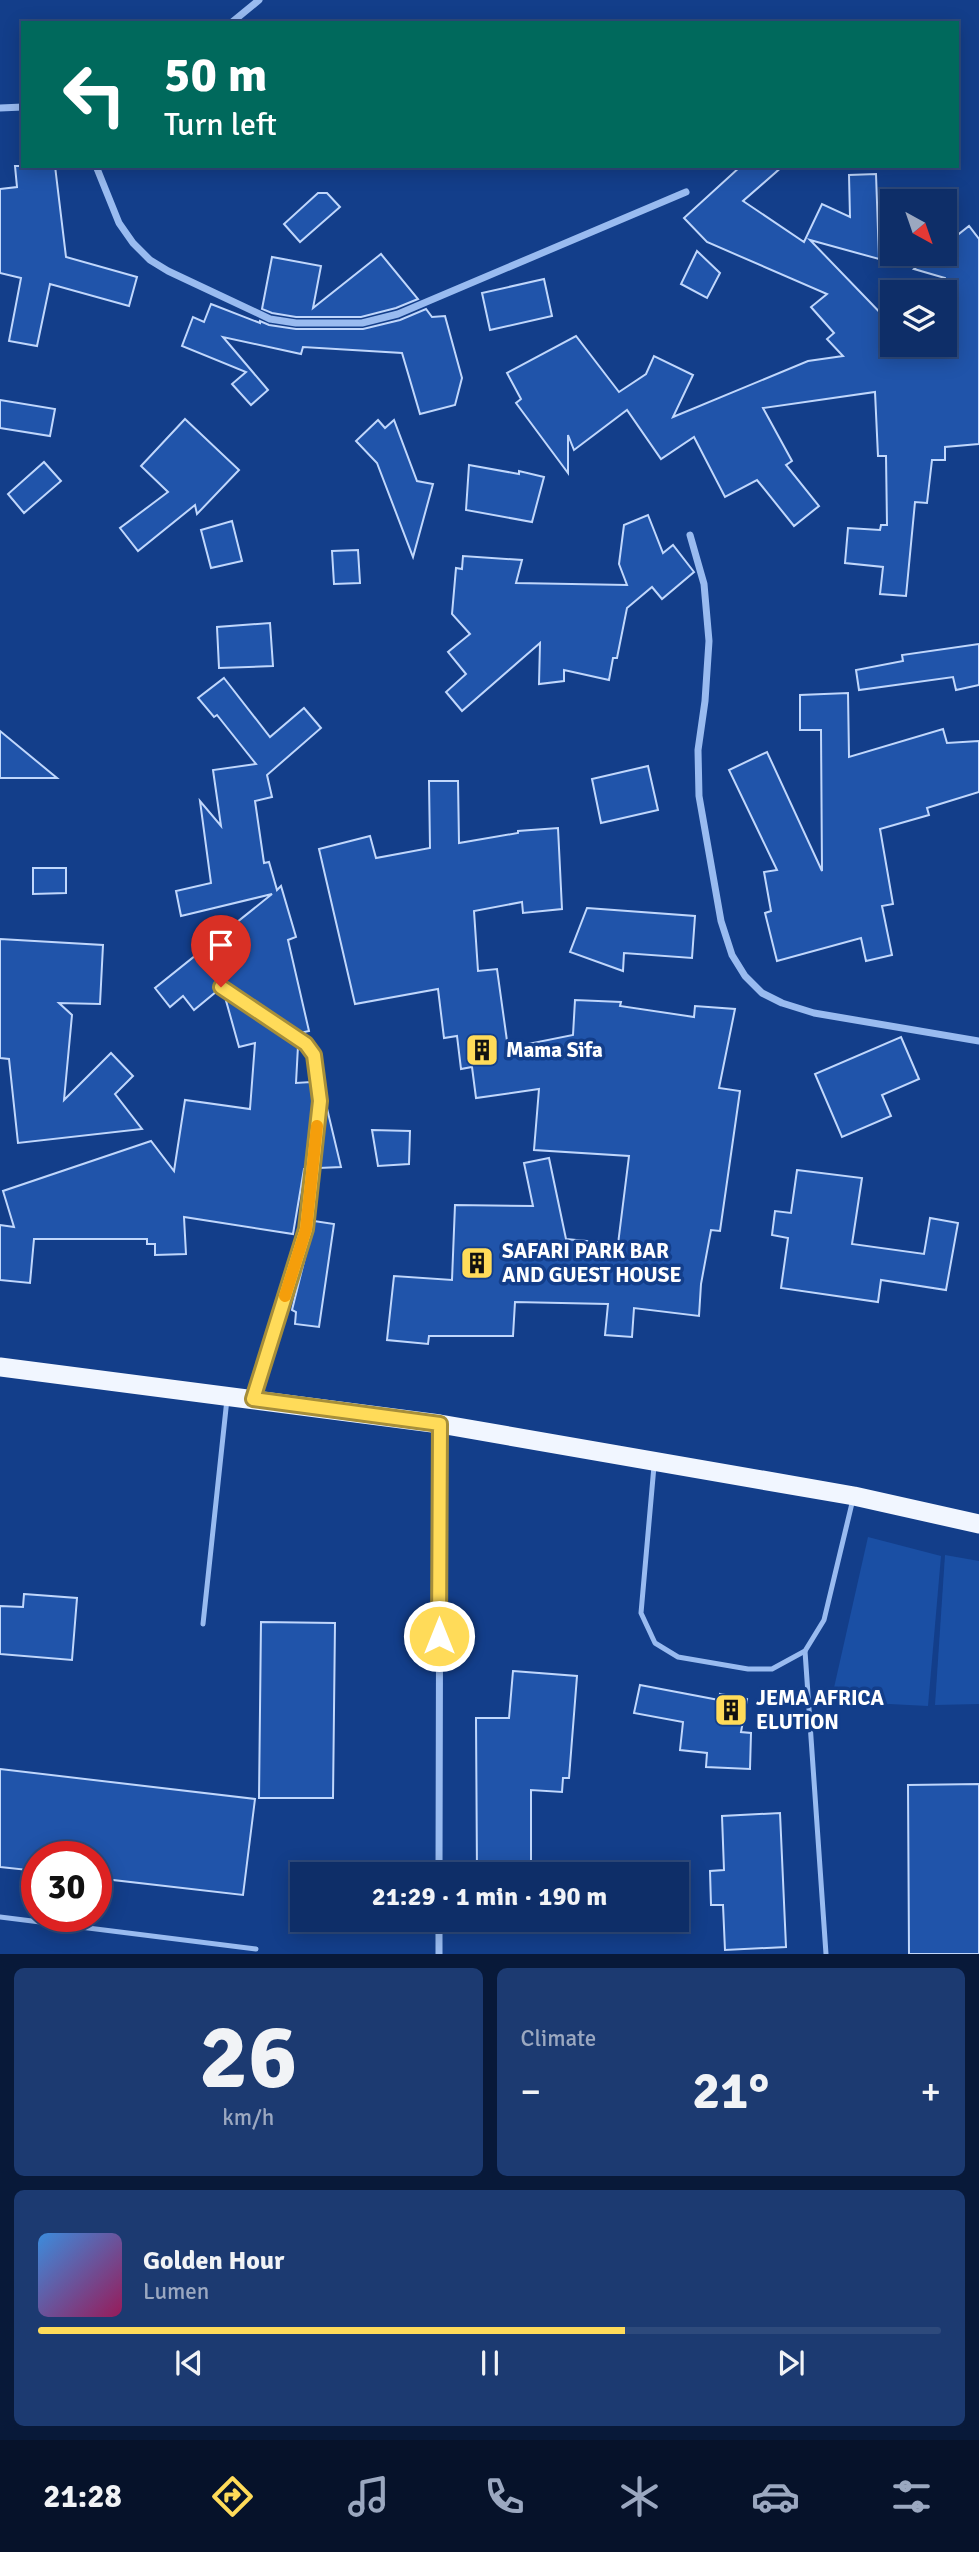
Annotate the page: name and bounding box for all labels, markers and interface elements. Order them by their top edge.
text: 50 m [164,45,267,105]
icon: left [49,49,140,140]
text: Turn left [164,105,277,144]
north arrow [880,189,957,266]
map controls [880,189,957,357]
button: layers [880,280,957,357]
pin [191,915,251,987]
icon: arrive [202,926,240,964]
building icon: Mama Sifa [463,1031,501,1069]
place label: Mama Sifa [506,1037,603,1063]
place label: SAFARI PARK BAR AND GUEST HOUSE [502,1238,681,1288]
building icon: SAFARI PARK BAR AND GUEST HOUSE [458,1244,496,1282]
position arrow [402,1599,476,1673]
place label: JEMA AFRICA ELUTION [756,1685,884,1735]
building icon: JEMA AFRICA ELUTION [712,1691,750,1729]
speed limit sign: 30 [21,1841,112,1932]
text: 21:29 · 1 min · 190 m [372,1881,607,1913]
text: 26 [199,2001,297,2114]
text: Climate [521,2024,596,2053]
text: 21° [692,2059,769,2123]
text: − [521,2068,541,2115]
text: + [920,2068,941,2115]
text: km/h [222,2103,274,2132]
text: Golden Hour [143,2245,284,2277]
text: Lumen [143,2277,209,2306]
icon: previous [170,2344,208,2382]
icon: pause [471,2344,509,2382]
icon: next [772,2344,810,2382]
icon: directions [208,2472,257,2521]
icon: music [344,2472,393,2521]
icon: phone [480,2472,529,2521]
icon: climate [615,2472,664,2521]
icon: car [751,2472,800,2521]
icon: filters [887,2472,936,2521]
text: 21:28 [43,2477,122,2516]

